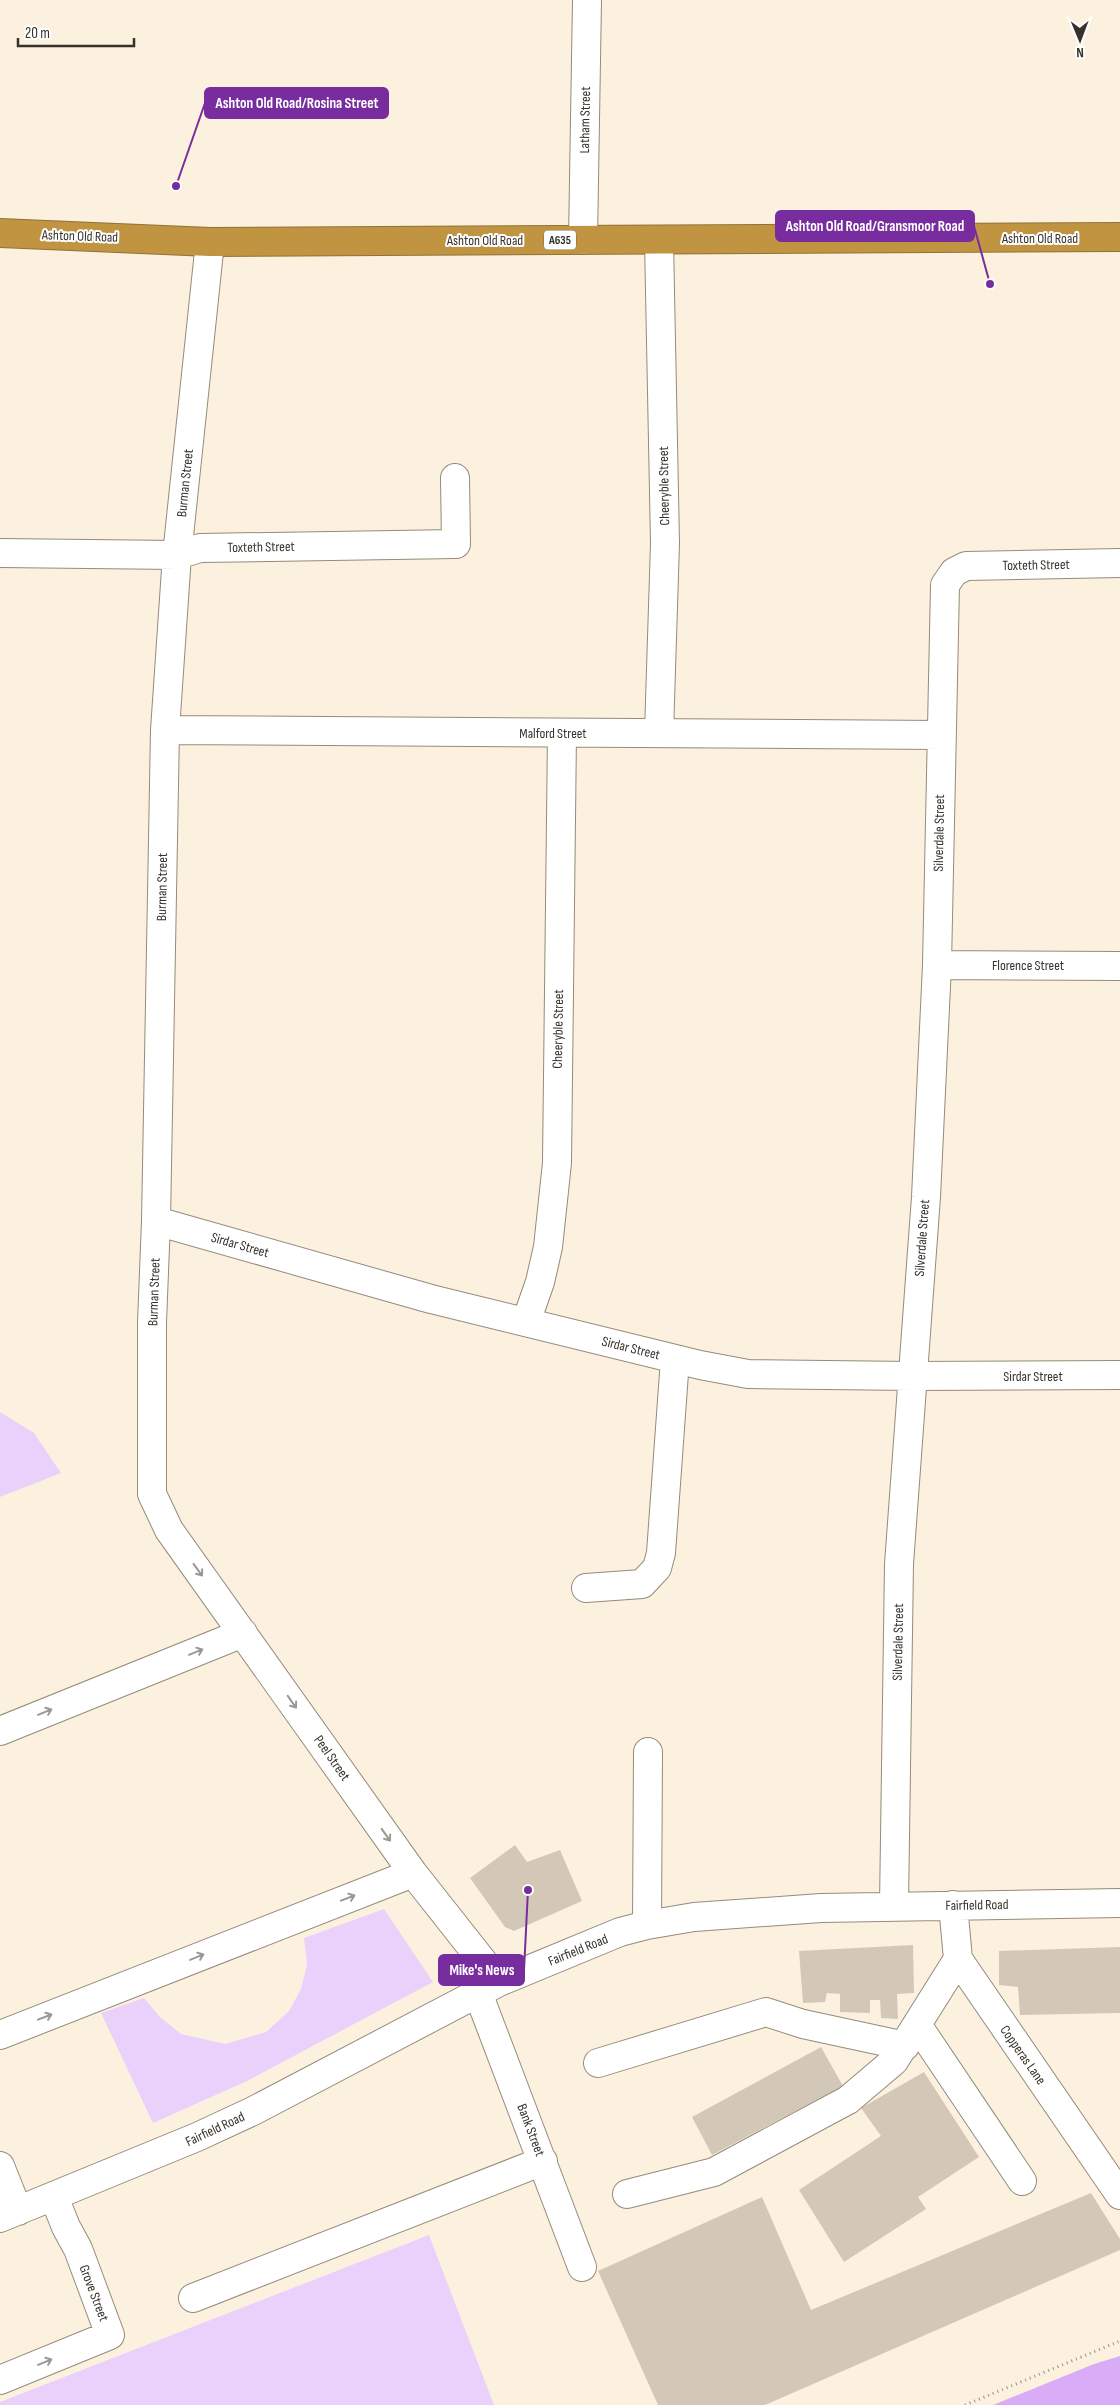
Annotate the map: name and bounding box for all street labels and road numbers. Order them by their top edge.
street label: Latham Street [576,86,594,154]
street label: Ashton Old Road [41,226,119,246]
road number: A635 [544,230,576,250]
street label: Ashton Old Road [1001,230,1078,247]
street label: Ashton Old Road [446,232,523,249]
street label: Cheeryble Street [655,446,673,526]
street label: Burman Street [173,448,197,518]
street label: Toxteth Street [227,538,295,556]
street label: Toxteth Street [1002,556,1070,574]
street label: Malford Street [519,725,587,742]
street label: Silverdale Street [930,794,948,872]
street label: Burman Street [153,853,171,921]
street label: Florence Street [992,957,1064,974]
street label: Cheeryble Street [549,989,567,1069]
street label: Silverdale Street [911,1199,933,1277]
street label: Sirdar Street [209,1229,271,1261]
street label: Burman Street [144,1258,164,1326]
street label: Sirdar Street [600,1333,662,1363]
street label: Sirdar Street [1003,1368,1063,1385]
street label: Silverdale Street [889,1603,907,1681]
street label: Peel Street [310,1732,354,1784]
street label: Fairfield Road [945,1896,1009,1914]
street label: Fairfield Road [546,1930,611,1970]
street label: Copperas Lane [996,2022,1050,2088]
street label: Bank Street [513,2101,549,2159]
street label: Fairfield Road [183,2108,247,2150]
street label: Grove Street [75,2262,113,2324]

